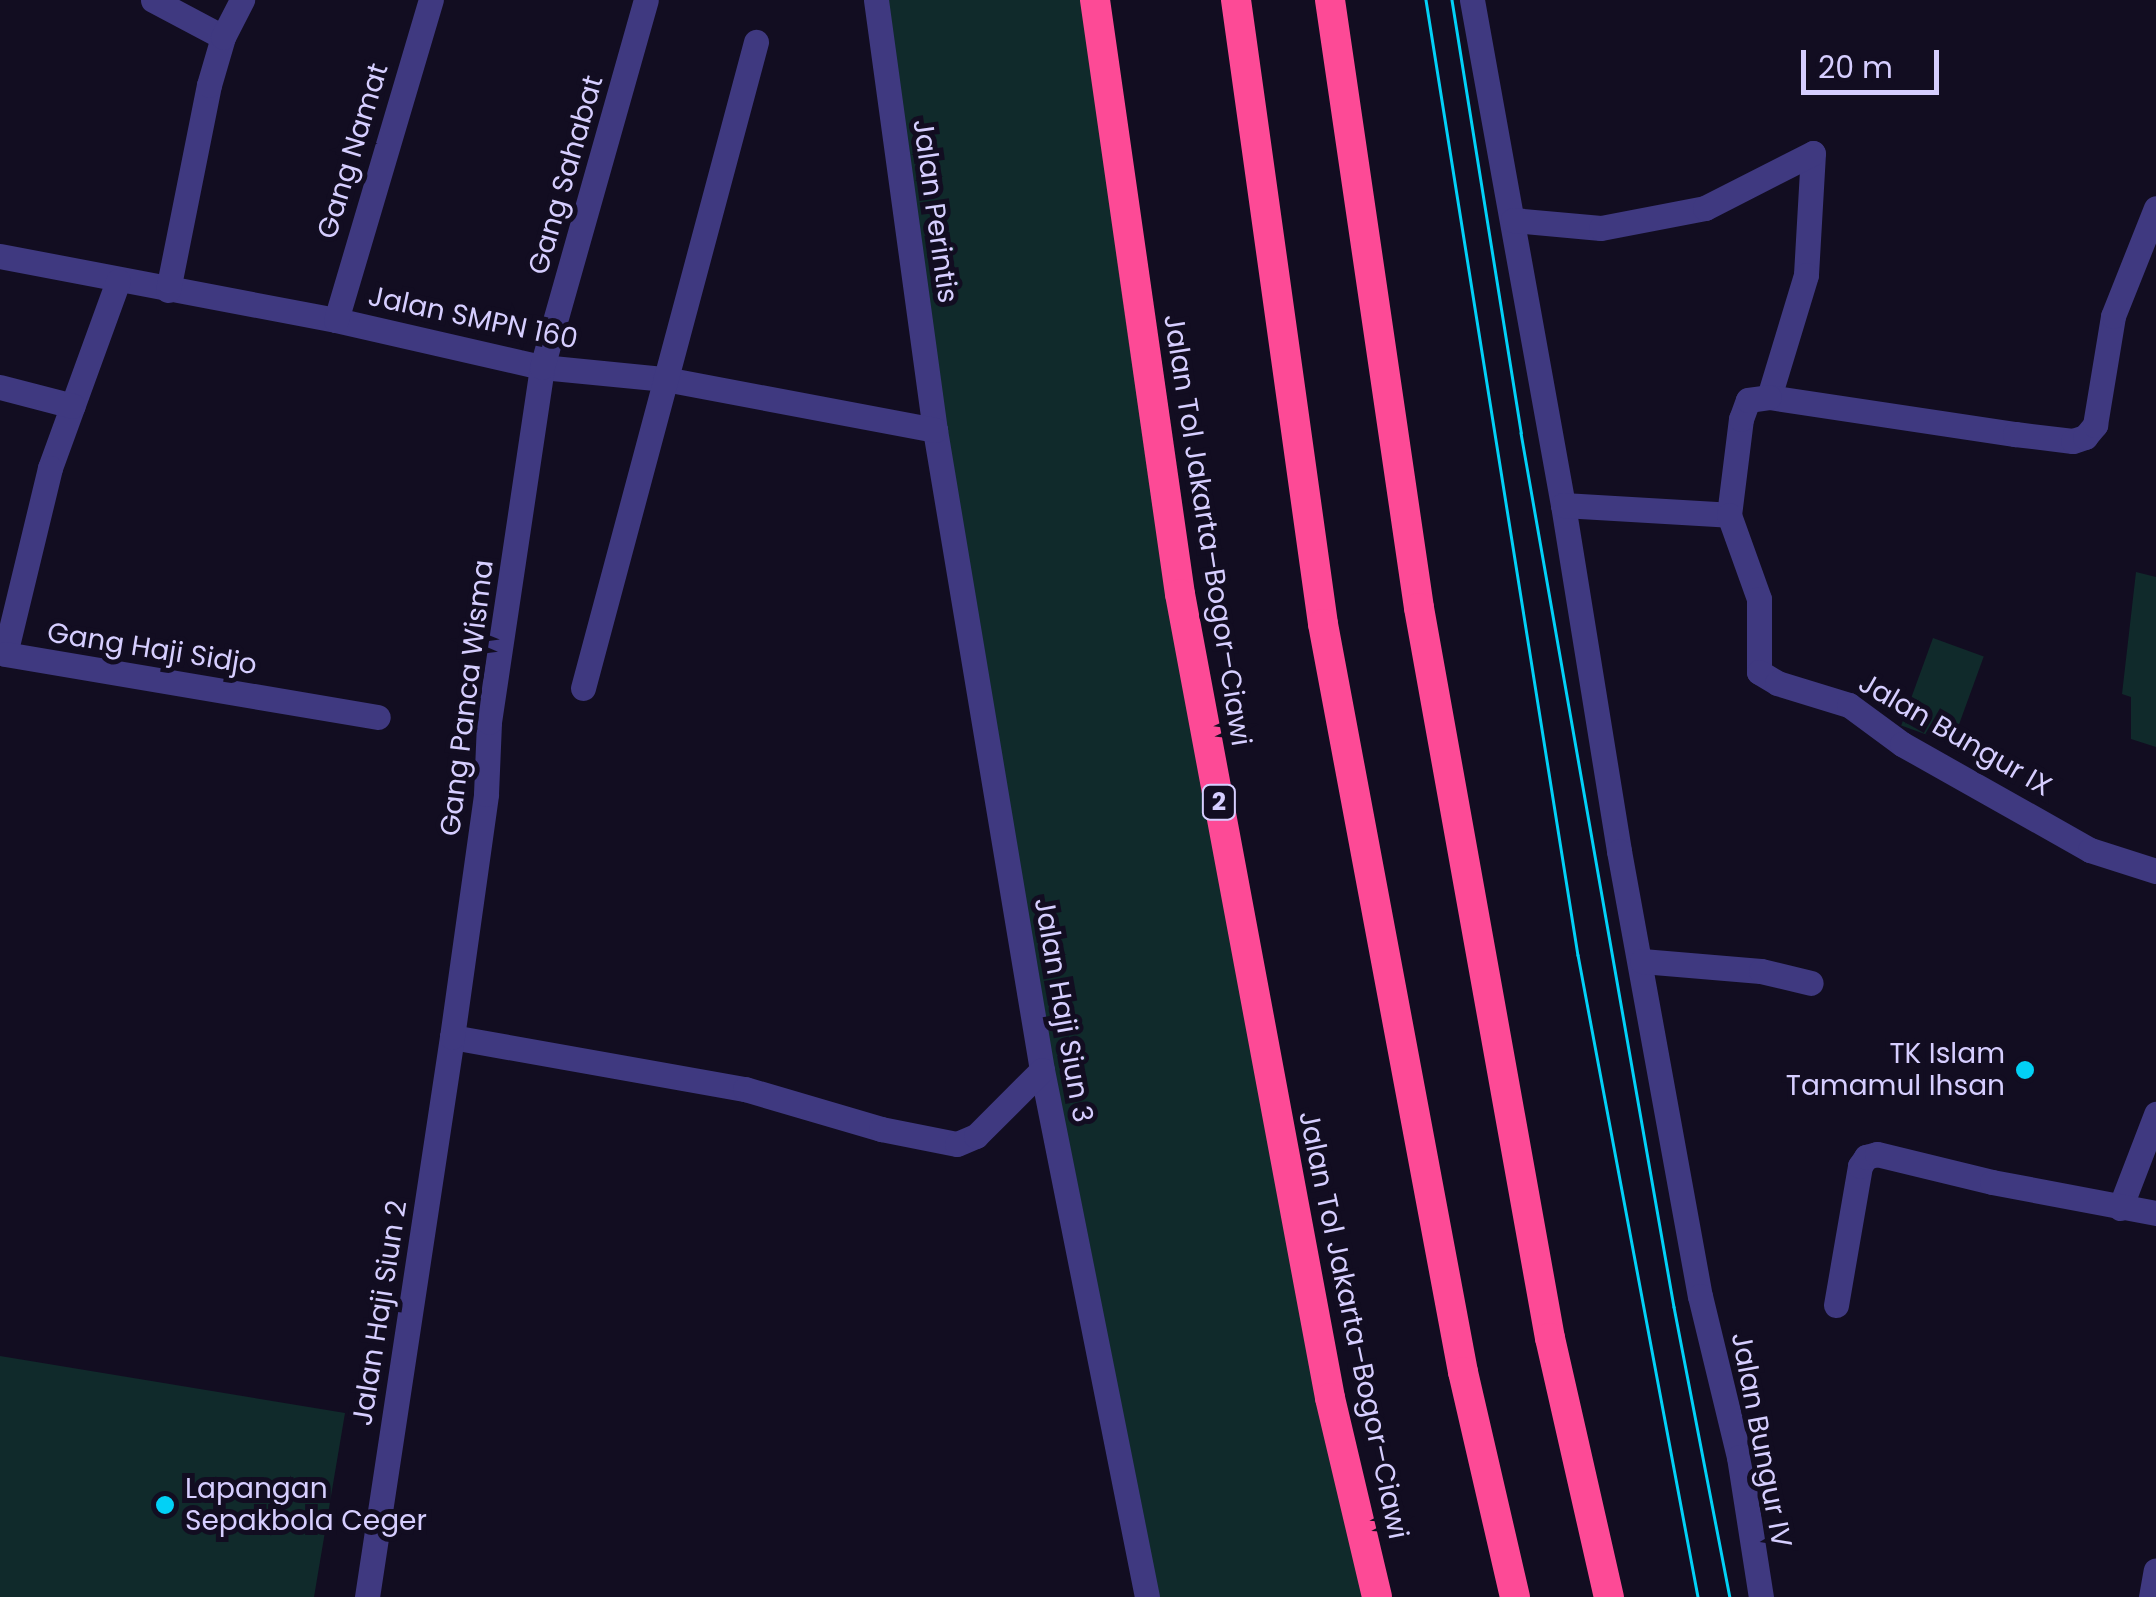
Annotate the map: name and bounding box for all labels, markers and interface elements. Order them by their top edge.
scale bar [1806,30,1944,92]
text: 20 m [1818,46,1893,89]
street label: Gang Namat [310,59,396,243]
street label: Gang Sahabat [522,72,610,278]
street label: Jalan Perintis [905,117,965,305]
street label: Jalan SMPN 160 [365,279,581,357]
street label: Jalan Tol Jakarta–Bogor–Ciawi [1156,312,1258,748]
street label: Gang Panca Wisma [433,558,501,838]
street label: Gang Haji Sidjo [45,616,259,682]
street label: Jalan Bungur IX [1853,666,2057,804]
road number: 2 [1202,782,1236,822]
street label: Jalan Haji Siun 3 [1027,895,1099,1125]
place label: TK Islam Tamamul Ihsan [1786,1037,2005,1103]
marker: TK Islam Tamamul Ihsan [2014,1059,2036,1081]
street label: Jalan Tol Jakarta–Bogor–Ciawi [1291,1108,1415,1542]
street label: Jalan Haji Siun 2 [346,1198,414,1428]
street label: Jalan Bungur IV [1724,1330,1798,1550]
place label: Lapangan Sepakbola Ceger [185,1472,427,1538]
marker: Lapangan Sepakbola Ceger [154,1494,176,1516]

